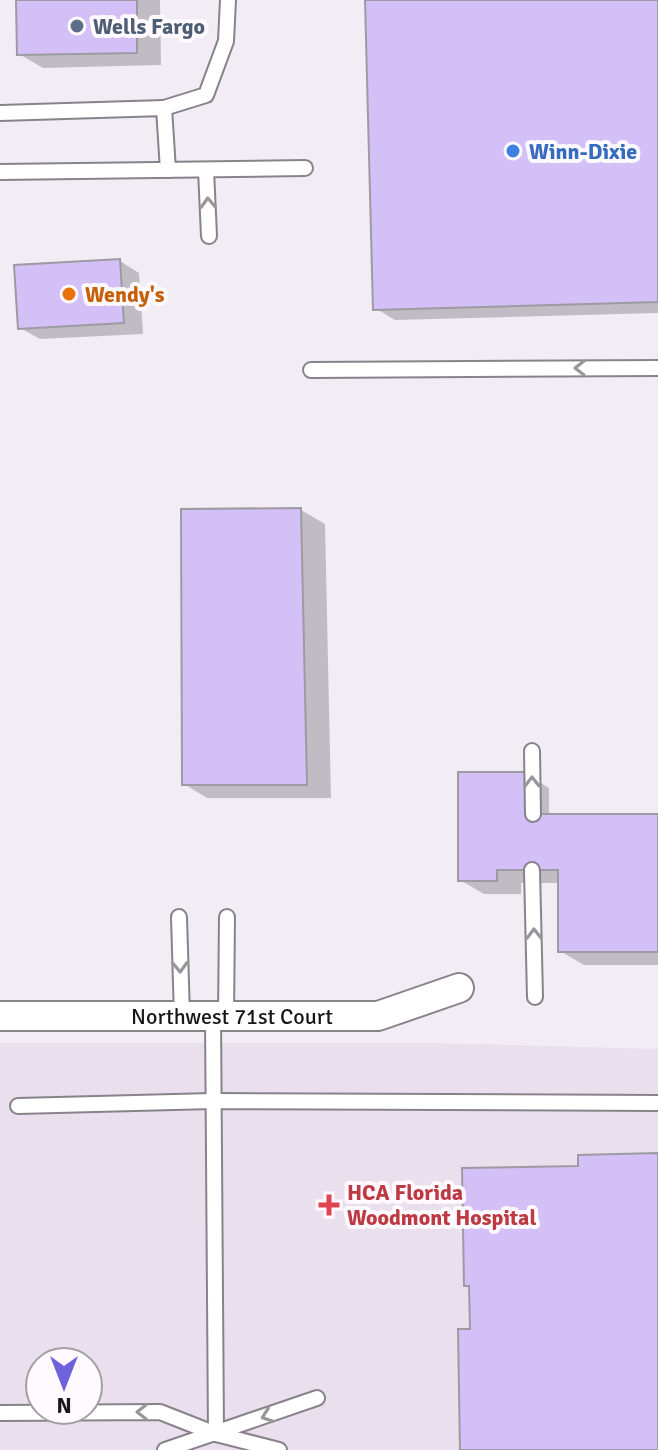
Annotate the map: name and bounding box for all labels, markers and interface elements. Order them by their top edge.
place label: Wells Fargo [93,13,205,40]
marker: Wells Fargo [68,17,86,35]
place label: Winn-Dixie [529,138,637,165]
marker: Winn-Dixie [504,142,522,160]
one-way arrow [199,196,216,209]
place label: Wendy's [85,281,165,308]
marker: Wendy's [60,285,78,303]
one-way arrow [573,359,586,377]
one-way arrow [523,775,541,788]
one-way arrow [525,927,542,940]
one-way arrow [171,961,189,974]
street label: Northwest 71st Court [131,1003,333,1030]
place label: HCA Florida Woodmont Hospital [347,1179,536,1231]
marker: HCA Florida Woodmont Hospital [318,1194,340,1216]
north arrow [24,1346,104,1426]
text: N [56,1392,72,1419]
one-way arrow [135,1403,148,1421]
one-way arrow [260,1406,274,1422]

